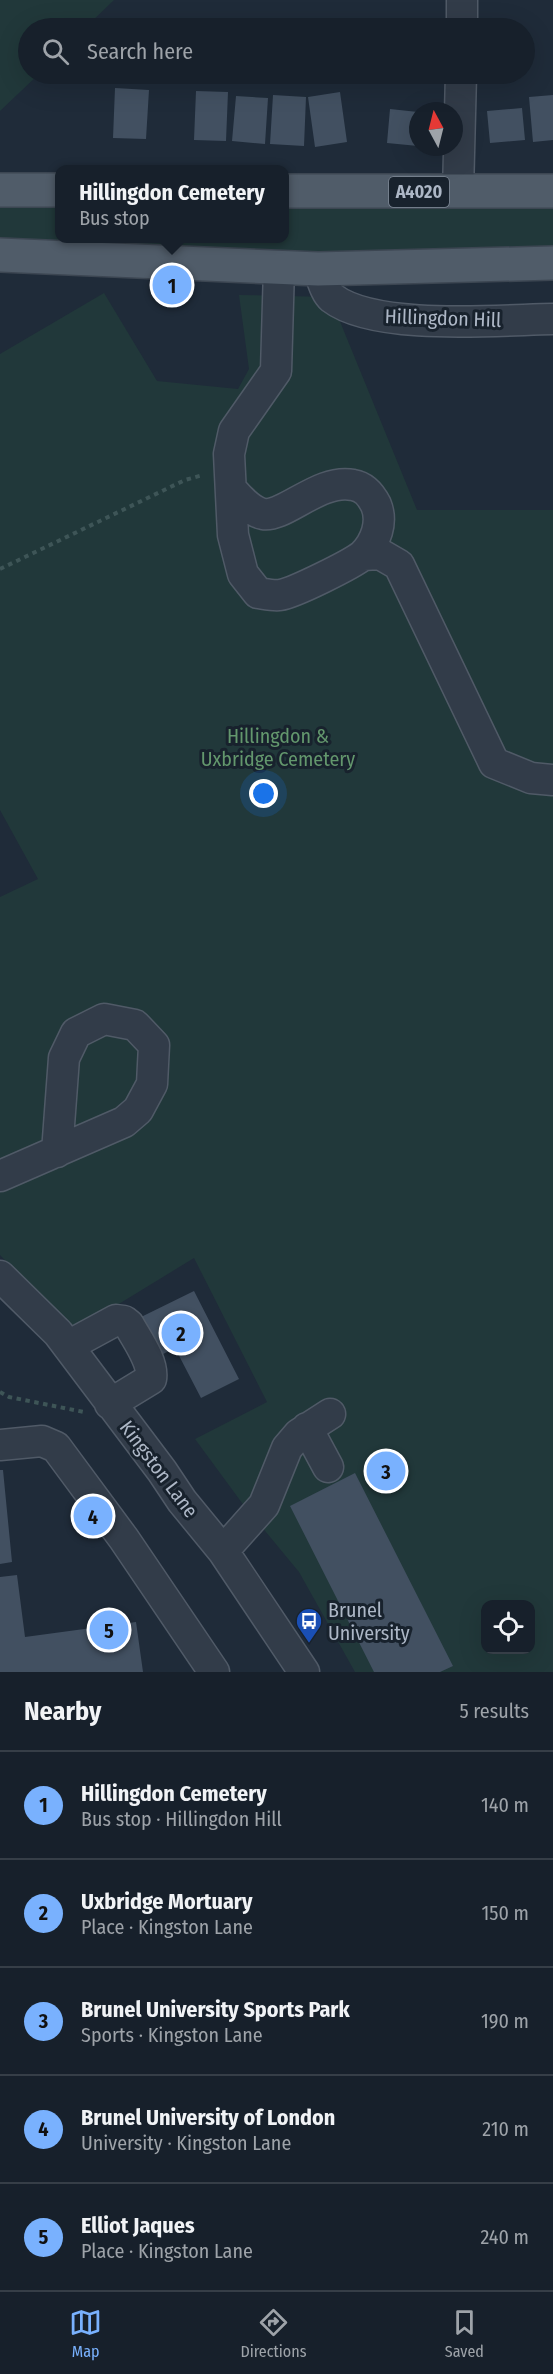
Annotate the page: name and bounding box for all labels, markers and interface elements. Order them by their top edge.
search box [18,18,535,84]
icon: search [39,35,72,68]
text: Search here [87,38,193,65]
north arrow [409,102,463,156]
popup [55,165,289,243]
road number: A4020 [389,177,449,207]
text: Hillingdon Cemetery [79,179,265,206]
text: Bus stop [79,206,150,230]
pin: 1 [152,262,192,308]
street label: Hillingdon Hill [384,304,502,332]
park label: Hillingdon & Uxbridge Cemetery [201,724,355,771]
your location [249,779,278,808]
pin: 2 [162,1310,201,1356]
street label: Kingston Lane [115,1416,203,1522]
pin: 3 [366,1448,406,1494]
pin: 4 [74,1494,112,1538]
place label: Brunel University [328,1598,410,1645]
map controls [481,1600,535,1654]
button: locate [481,1600,535,1654]
bus stop icon: Brunel University [294,1606,324,1644]
pin: 5 [90,1608,128,1652]
text: Nearby [24,1696,101,1727]
text: 5 results [459,1699,529,1723]
text: Hillingdon Cemetery [81,1780,267,1807]
text: 1 [39,1793,48,1817]
text: 140 m [481,1793,529,1817]
text: Bus stop · Hillingdon Hill [81,1807,282,1831]
text: Uxbridge Mortuary [81,1888,252,1915]
text: 2 [39,1901,48,1925]
text: 150 m [482,1901,529,1925]
text: Place · Kingston Lane [81,1915,253,1939]
text: Brunel University Sports Park [81,1996,350,2023]
text: 3 [39,2009,48,2033]
text: 190 m [481,2009,529,2033]
text: Sports · Kingston Lane [81,2023,263,2047]
text: Brunel University of London [81,2104,335,2131]
text: 4 [38,2117,49,2141]
text: 210 m [482,2117,529,2141]
text: University · Kingston Lane [81,2131,291,2155]
text: Elliot Jaques [81,2212,195,2239]
text: 5 [39,2225,48,2249]
text: 240 m [480,2225,529,2249]
text: Place · Kingston Lane [81,2239,253,2263]
tab: Map [69,2306,102,2361]
tab: Directions [240,2306,307,2361]
tab: Saved [445,2306,484,2361]

